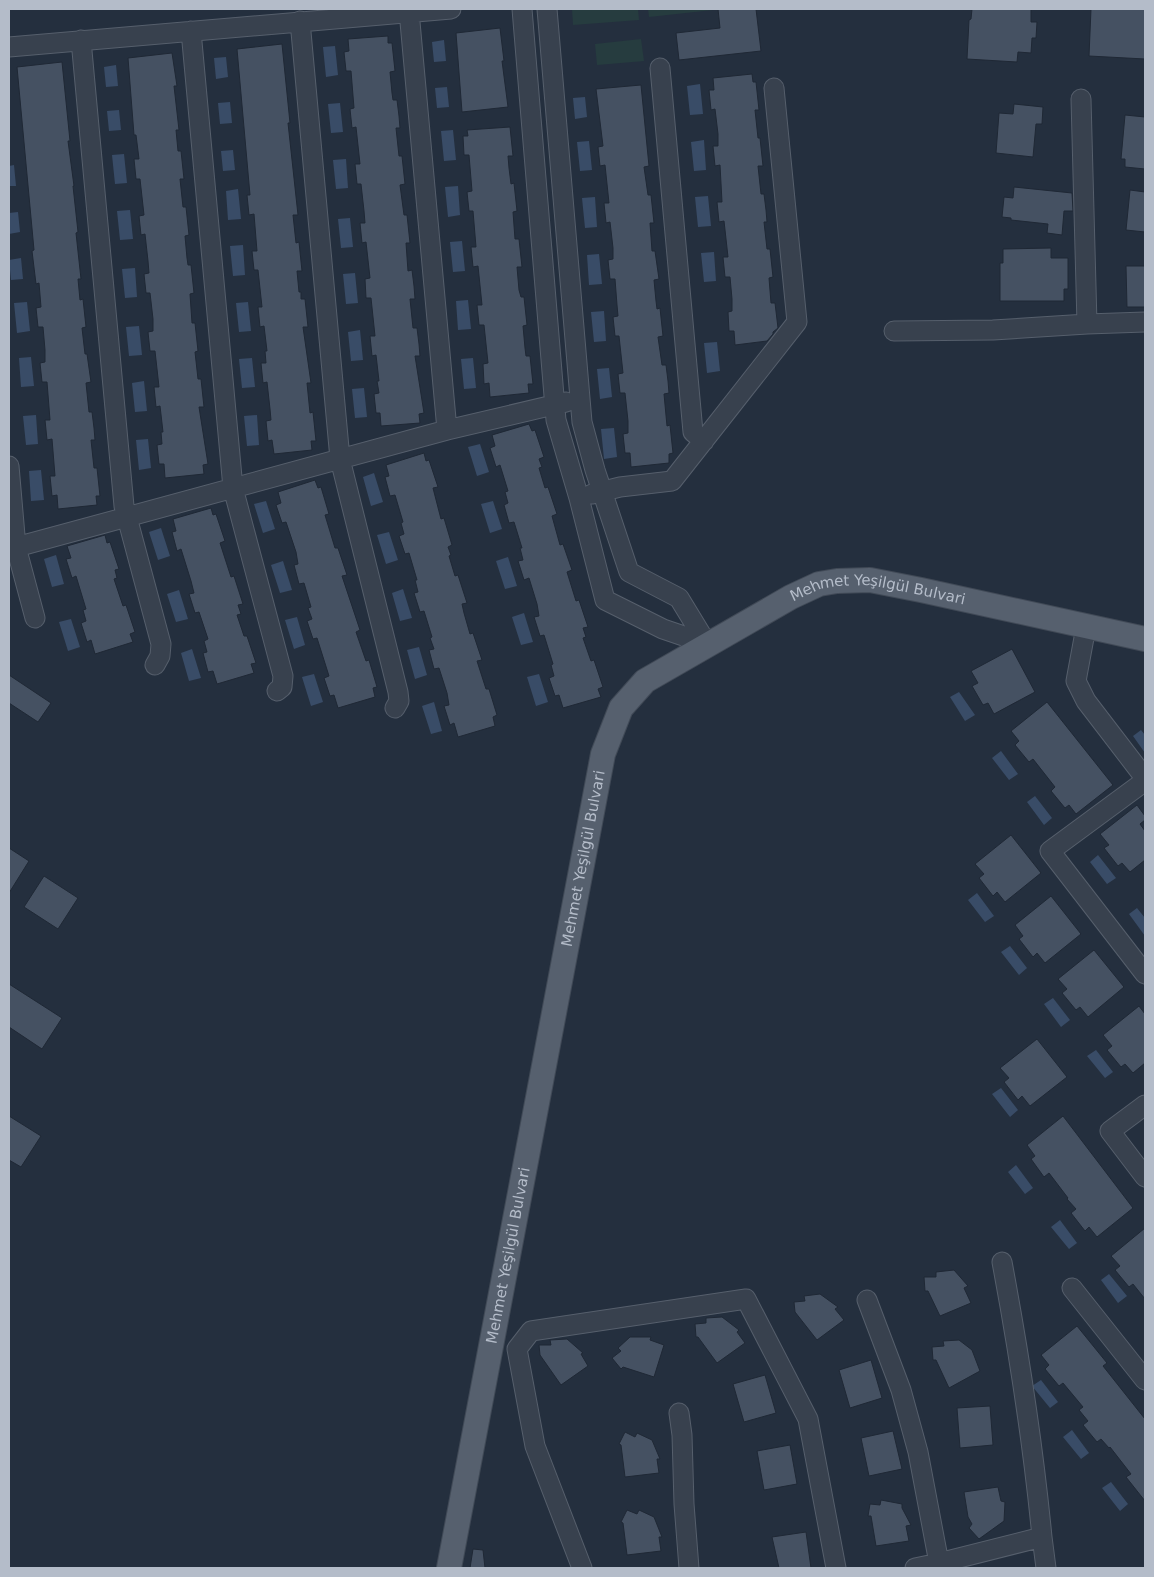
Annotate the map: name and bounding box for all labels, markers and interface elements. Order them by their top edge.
street label: Mehmet Yeşilgül Bulvari [787,571,967,608]
street label: Mehmet Yeşilgül Bulvari [558,769,609,948]
street label: Mehmet Yeşilgül Bulvari [483,1166,534,1345]

